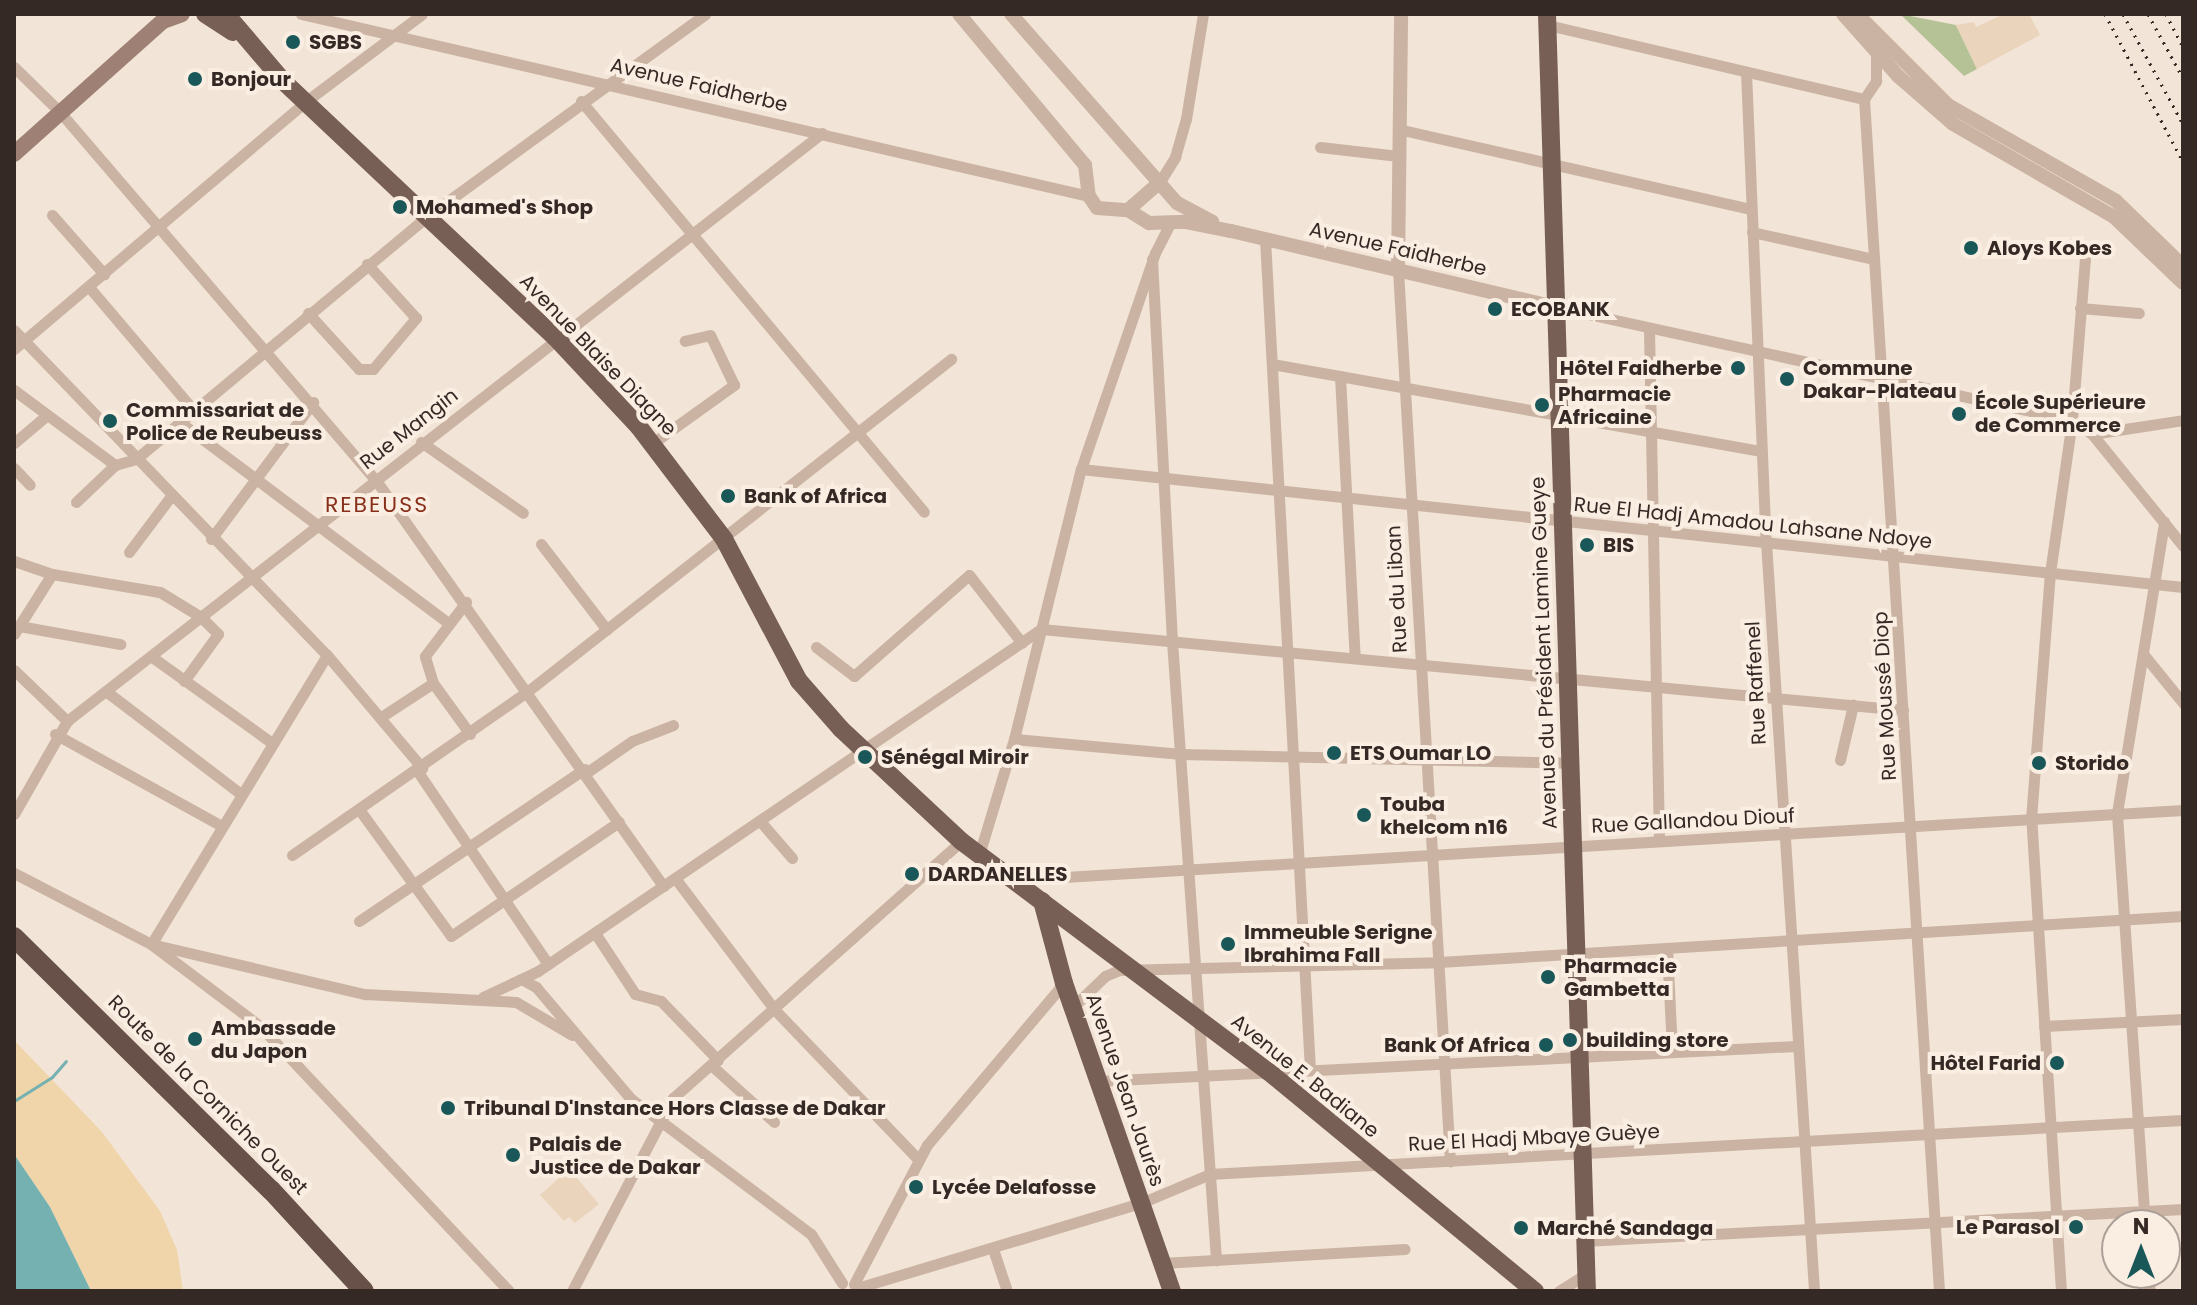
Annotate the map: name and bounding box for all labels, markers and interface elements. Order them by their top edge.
place label: SGBS [309,30,362,54]
marker: SGBS [284,33,302,51]
street label: Avenue Faidherbe [608,53,790,117]
place label: Bonjour [211,67,291,91]
marker: Bonjour [186,70,204,88]
place label: Mohamed's Shop [416,195,593,219]
marker: Mohamed's Shop [391,198,409,216]
street label: Avenue Faidherbe [1307,217,1489,281]
place label: Aloys Kobes [1987,236,2112,260]
marker: Aloys Kobes [1962,239,1980,257]
street label: Avenue Blaise Diagne [515,269,681,441]
place label: ECOBANK [1511,297,1610,321]
marker: ECOBANK [1486,300,1504,318]
place label: Hôtel Faidherbe [1560,356,1722,380]
place label: Commune Dakar-Plateau [1803,356,1957,403]
marker: Hôtel Faidherbe [1729,359,1747,377]
marker: Commune Dakar-Plateau [1778,370,1796,388]
place label: Pharmacie Africaine [1558,382,1671,429]
street label: Rue Mangin [355,383,463,475]
place label: École Supérieure de Commerce [1975,390,2146,437]
marker: Pharmacie Africaine [1533,396,1551,414]
place label: Commissariat de Police de Reubeuss [126,398,322,445]
marker: École Supérieure de Commerce [1950,405,1968,423]
marker: Commissariat de Police de Reubeuss [101,412,119,430]
street label: Avenue du Président Lamine Gueye [1526,476,1562,830]
place label: Bank of Africa [744,484,887,508]
marker: Bank of Africa [719,487,737,505]
district label: REBEUSS [325,492,429,518]
street label: Rue El Hadj Amadou Lahsane Ndoye [1573,492,1933,554]
street label: Rue du Liban [1382,525,1412,653]
place label: BIS [1603,533,1634,557]
marker: BIS [1578,536,1596,554]
street label: Rue Moussé Diop [1869,611,1901,781]
street label: Rue Raffenel [1741,620,1771,746]
place label: ETS Oumar LO [1350,741,1491,765]
marker: ETS Oumar LO [1325,744,1343,762]
place label: Sénégal Miroir [881,745,1029,769]
marker: Sénégal Miroir [856,748,874,766]
place label: Storido [2055,751,2129,775]
marker: Storido [2030,754,2048,772]
place label: Touba khelcom n16 [1380,792,1508,839]
street label: Rue Gallandou Diouf [1591,804,1795,838]
marker: Touba khelcom n16 [1355,806,1373,824]
place label: DARDANELLES [928,862,1068,886]
marker: DARDANELLES [903,865,921,883]
place label: Immeuble Serigne Ibrahima Fall [1244,920,1433,967]
marker: Immeuble Serigne Ibrahima Fall [1219,935,1237,953]
place label: Pharmacie Gambetta [1564,954,1677,1001]
marker: Pharmacie Gambetta [1539,968,1557,986]
street label: Route de la Corniche Ouest [103,990,313,1200]
street label: Avenue Jean Jaurès [1081,990,1169,1190]
street label: Avenue E. Badiane [1226,1009,1384,1143]
place label: Ambassade du Japon [211,1016,336,1063]
place label: building store [1586,1028,1729,1052]
marker: Ambassade du Japon [186,1030,204,1048]
marker: building store [1561,1031,1579,1049]
place label: Bank Of Africa [1384,1033,1530,1057]
marker: Bank Of Africa [1537,1036,1555,1054]
place label: Hôtel Farid [1931,1051,2041,1075]
marker: Hôtel Farid [2048,1054,2066,1072]
place label: Tribunal D'Instance Hors Classe de Dakar [464,1096,886,1120]
marker: Tribunal D'Instance Hors Classe de Dakar [439,1099,457,1117]
street label: Rue El Hadj Mbaye Guèye [1408,1119,1660,1157]
place label: Palais de Justice de Dakar [529,1132,701,1179]
marker: Palais de Justice de Dakar [504,1146,522,1164]
place label: Lycée Delafosse [932,1175,1096,1199]
marker: Lycée Delafosse [907,1178,925,1196]
north arrow [2101,1209,2181,1289]
text: N [2133,1211,2149,1242]
place label: Le Parasol [1956,1215,2060,1239]
place label: Marché Sandaga [1537,1216,1713,1240]
marker: Le Parasol [2067,1218,2085,1236]
marker: Marché Sandaga [1512,1219,1530,1237]

